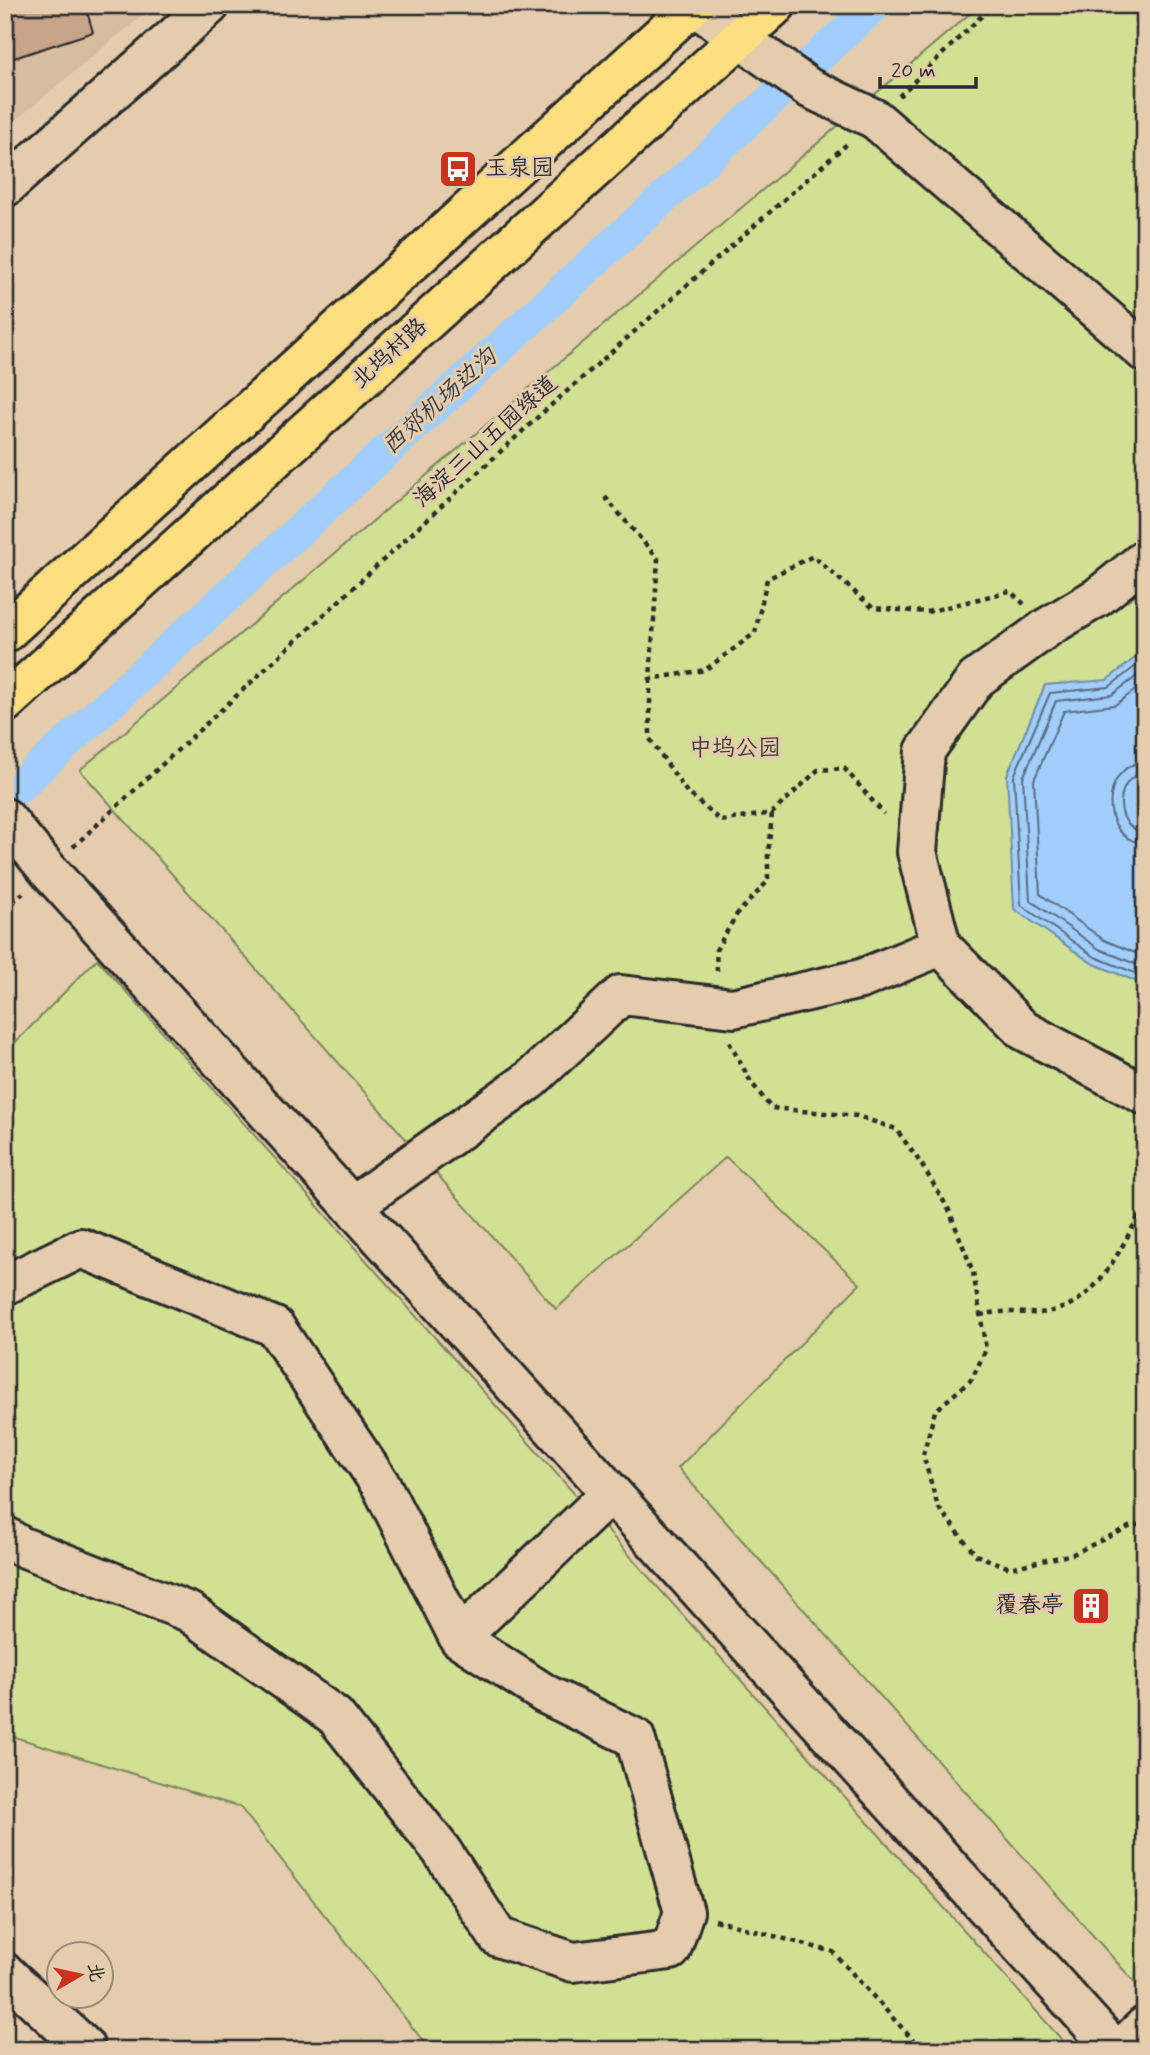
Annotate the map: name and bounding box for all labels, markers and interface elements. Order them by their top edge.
scale bar [880,46,977,90]
text: 20 m [891,57,936,85]
bus stop icon: 玉泉园 [437,148,479,190]
place label: 玉泉园 [485,154,554,184]
street label: 北坞村路 [346,312,434,396]
water label: 西郊机场边沟 [376,341,505,462]
street label: 海淀三山五园绿道 [408,369,564,515]
park label: 中坞公园 [689,734,781,764]
building icon: 覆春亭 [1070,1585,1112,1627]
place label: 覆春亭 [995,1591,1064,1621]
north arrow [46,1940,116,2010]
text: 北 [81,1961,109,1984]

